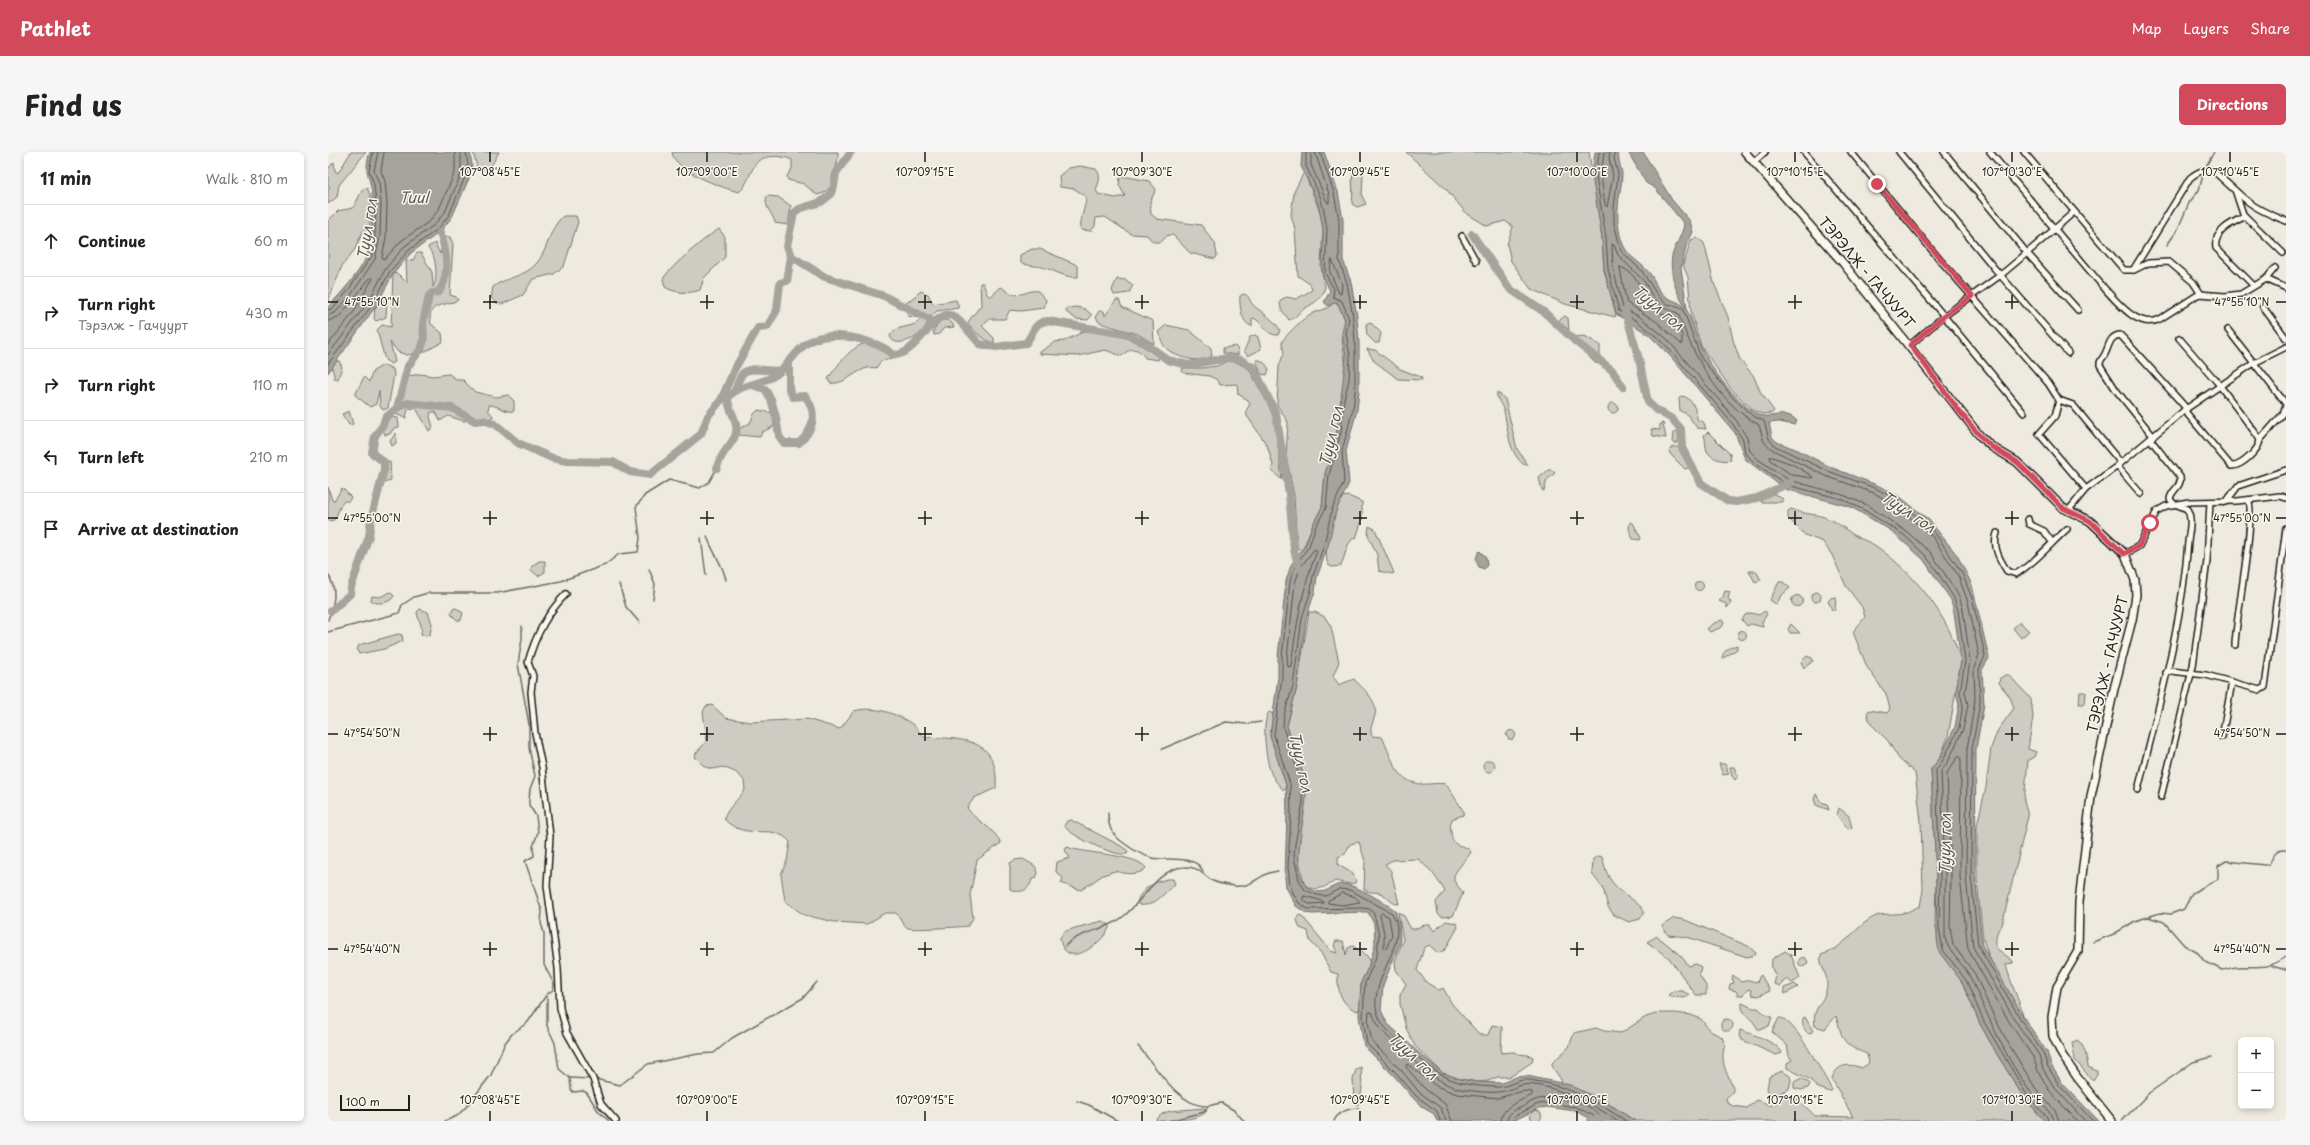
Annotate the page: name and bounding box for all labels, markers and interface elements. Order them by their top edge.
text: Pathlet [20,14,91,42]
text: Map [2132,18,2162,39]
text: Layers [2184,18,2229,39]
text: Share [2251,18,2290,39]
text: Find us [24,83,122,126]
button: Directions [2179,84,2286,125]
text: 107°08'45"E [460,164,520,179]
text: 107°09'00"E [676,164,738,179]
text: 107°09'15"E [896,164,954,179]
text: 107°09'30"E [1111,164,1173,179]
text: 107°09'45"E [1330,164,1390,179]
text: 107°10'00"E [1547,164,1607,179]
text: 107°10'15"E [1767,164,1823,179]
text: 107°10'30"E [1982,164,2042,179]
text: 107°10'45"E [2201,164,2259,179]
text: 11 min [40,165,92,191]
text: Walk · 810 m [206,169,288,188]
route end [1868,175,1886,193]
water label: Tuul [400,185,431,208]
water label: Туул гол [350,197,382,261]
street label: ТЭРЭЛЖ - ГАЧУУРТ [1814,212,1920,333]
text: Continue [78,229,146,252]
icon: ahead [40,230,62,252]
text: 60 m [254,231,288,250]
water label: Туул гол [1628,279,1690,336]
text: Turn right [78,292,155,315]
text: 47°55'10"N [345,294,400,309]
text: 47°55'10"N [2215,294,2270,309]
icon: right [40,302,62,324]
text: 430 m [246,303,288,322]
text: Тэрэлж - Гачуурт [78,315,188,334]
text: Turn right [78,373,155,396]
icon: right [40,374,62,396]
text: 110 m [253,375,288,394]
water label: Туул гол [1312,403,1348,468]
text: Turn left [78,445,144,468]
icon: left [40,446,62,468]
text: 210 m [249,447,288,466]
water label: Туул гол [1877,484,1941,538]
text: 47°55'00"N [343,510,401,525]
text: 47°55'00"N [2213,510,2271,525]
route start [2141,514,2159,532]
text: Arrive at destination [78,517,239,540]
icon: arrive [40,518,62,540]
street label: ТЭРЭЛЖ - ГАЧУУРТ [2081,593,2133,735]
text: 47°54'50"N [344,725,401,740]
text: 47°54'50"N [2214,725,2271,740]
water label: Туул гол [1284,730,1320,794]
water label: Туул гол [1932,813,1956,875]
text: 47°54'40"N [344,941,401,956]
text: 47°54'40"N [2214,941,2271,956]
water label: Туул гол [1384,1025,1444,1085]
map controls [2238,1037,2274,1109]
button: + [2238,1037,2274,1073]
button: − [2238,1073,2274,1109]
text: 107°08'45"E [460,1092,520,1107]
text: 107°09'00"E [676,1092,738,1107]
text: 107°09'15"E [896,1092,954,1107]
text: 107°09'30"E [1111,1092,1173,1107]
text: 107°09'45"E [1330,1092,1390,1107]
text: 107°10'00"E [1547,1092,1607,1107]
text: 107°10'15"E [1767,1092,1823,1107]
text: 107°10'30"E [1982,1092,2042,1107]
scale bar [340,1093,410,1112]
text: 100 m [346,1093,380,1110]

